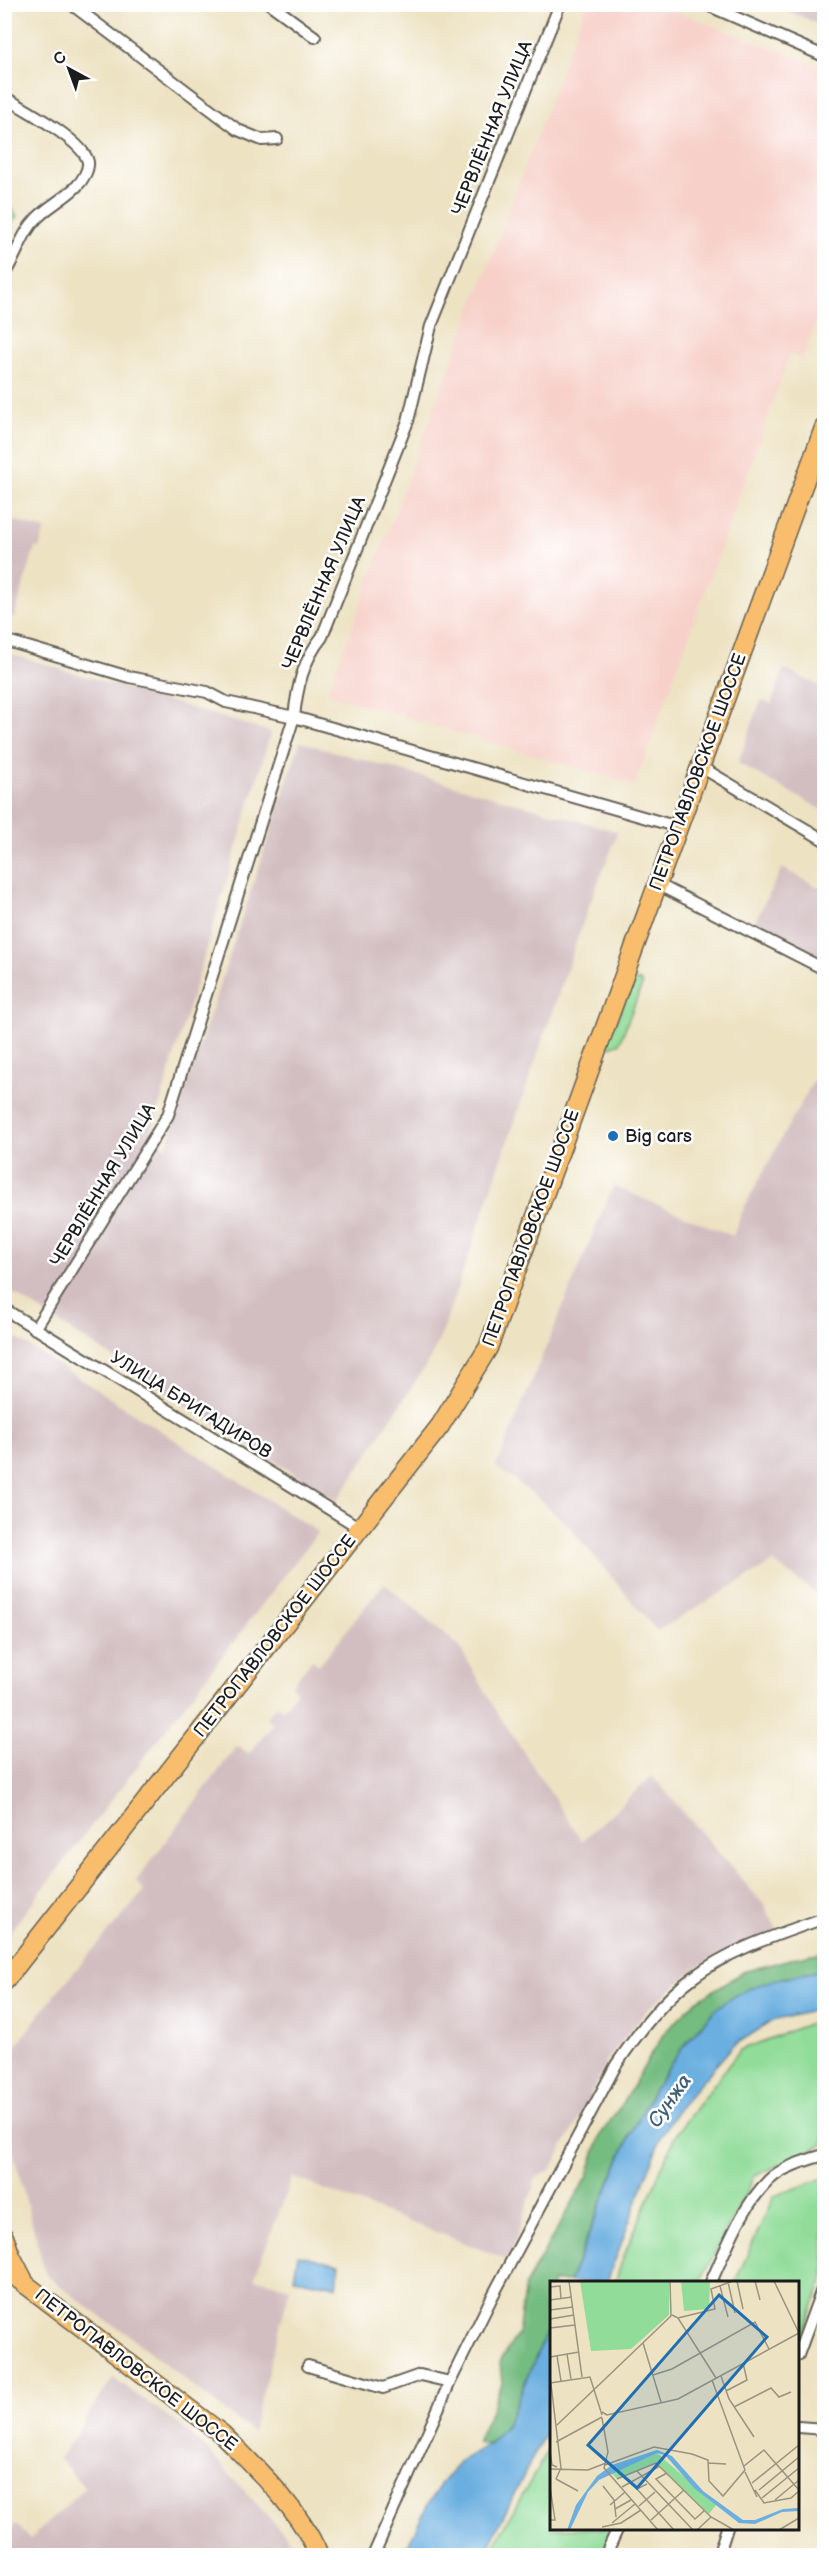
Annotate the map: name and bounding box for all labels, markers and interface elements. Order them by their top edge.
street label: ЧЕРВЛЁННАЯ УЛИЦА [446,37,537,218]
north arrow [39,39,99,99]
text: С [50,48,71,70]
street label: ЧЕРВЛЁННАЯ УЛИЦА [277,493,370,673]
street label: ПЕТРОПАВЛОВСКОЕ ШОССЕ [645,650,751,894]
street label: ЧЕРВЛЁННАЯ УЛИЦА [45,1099,160,1270]
street label: ПЕТРОПАВЛОВСКОЕ ШОССЕ [478,1106,584,1350]
place label: Big cars [625,1126,692,1147]
marker: Big cars [606,1129,620,1143]
street label: УЛИЦА БРИГАДИРОВ [107,1347,275,1463]
street label: ПЕТРОПАВЛОВСКОЕ ШОССЕ [189,1531,361,1741]
water label: Сунжа [643,2070,697,2132]
inset map [550,2281,799,2530]
street label: ПЕТРОПАВЛОВСКОЕ ШОССЕ [31,2284,241,2456]

